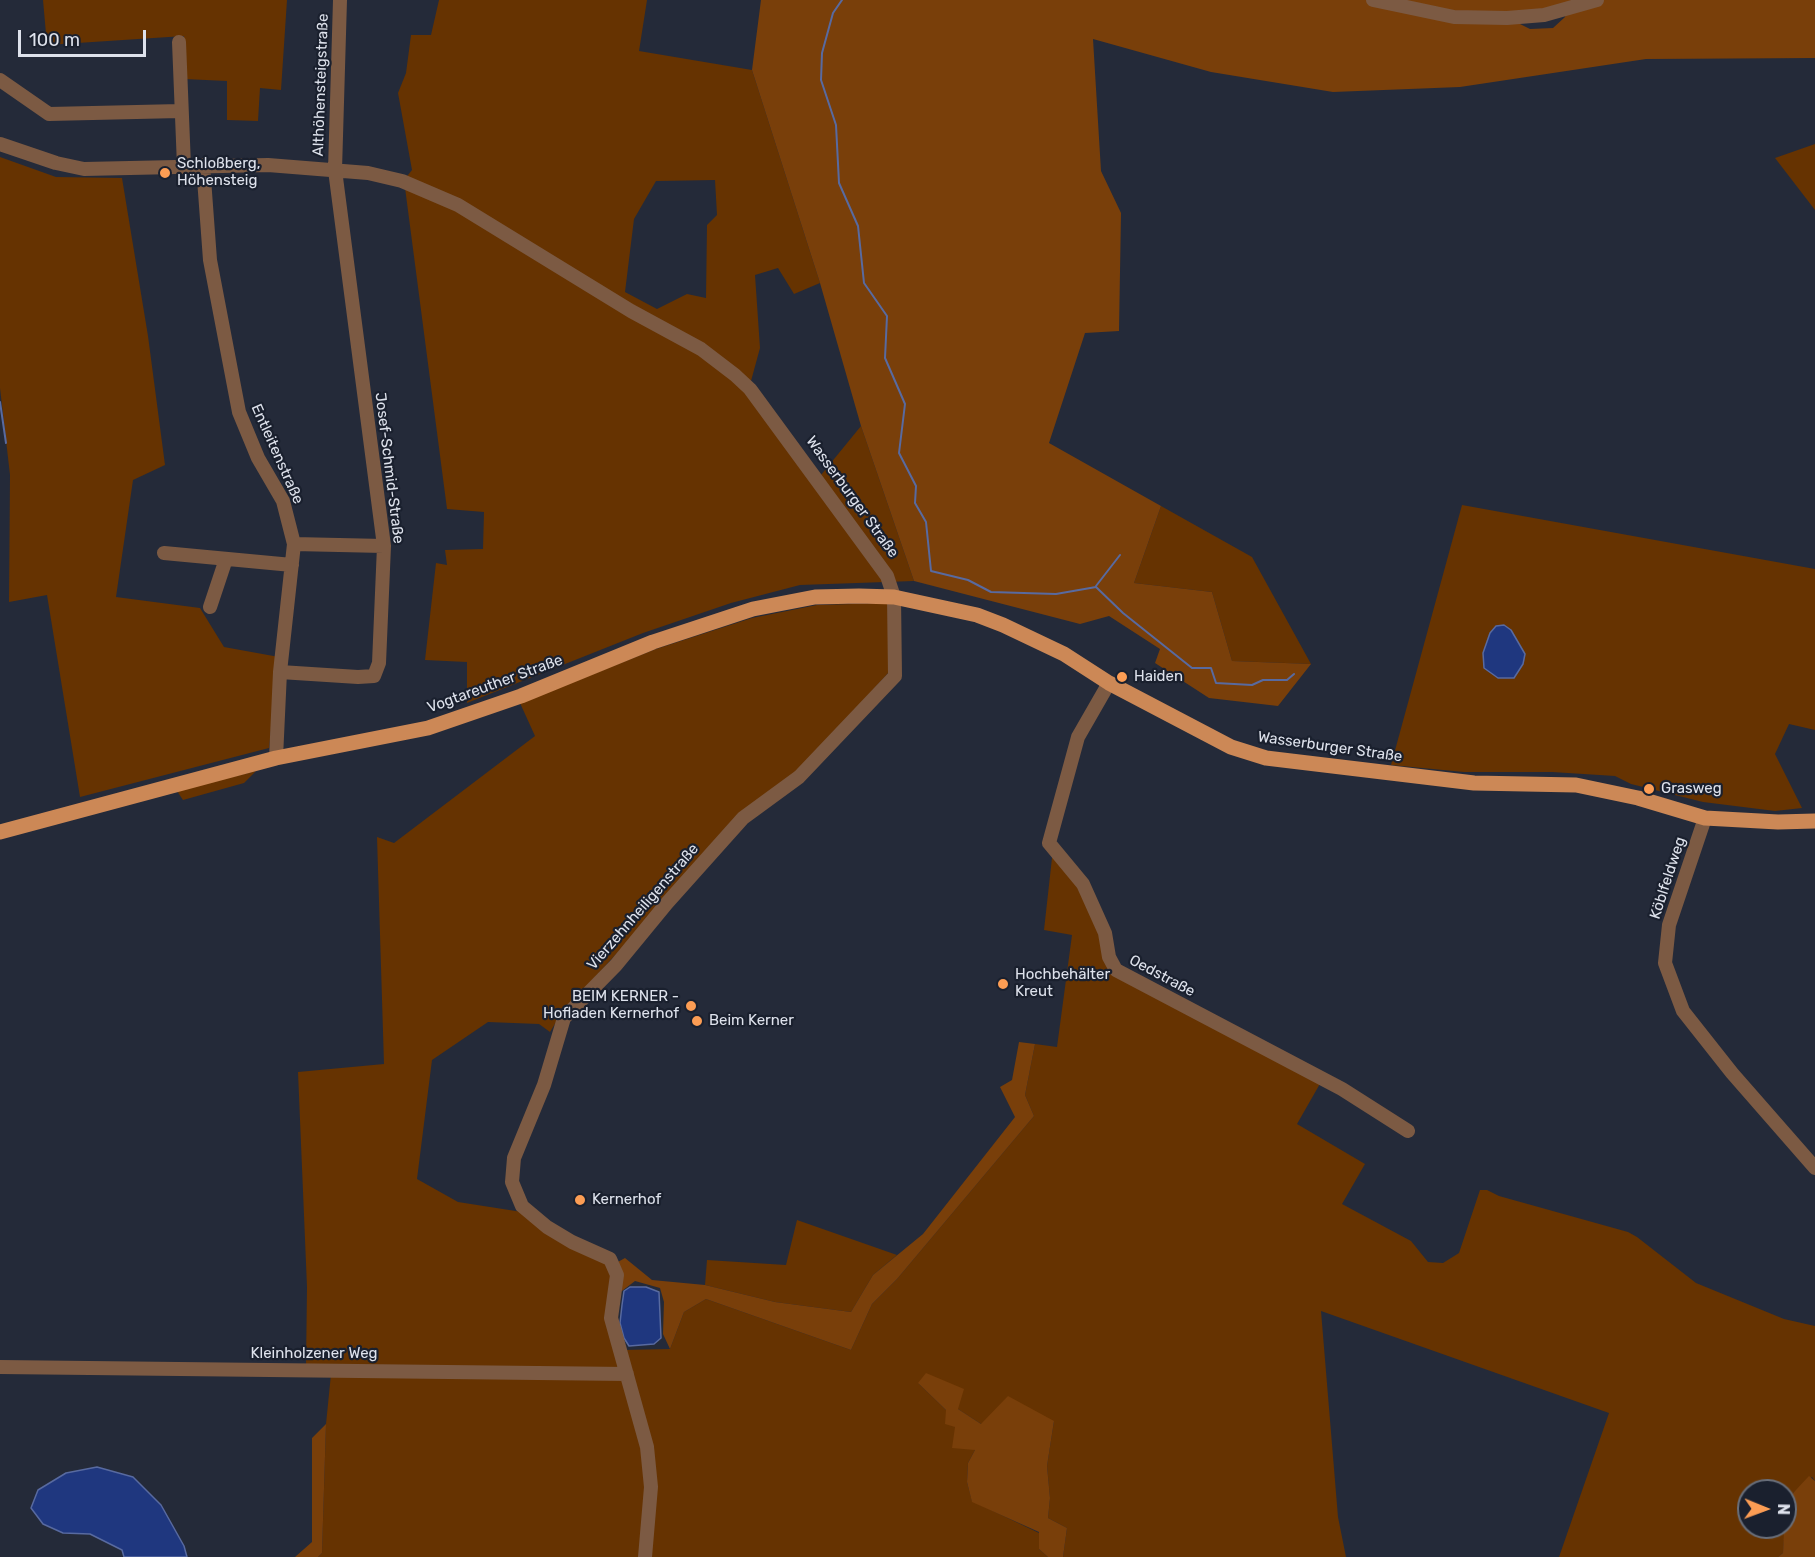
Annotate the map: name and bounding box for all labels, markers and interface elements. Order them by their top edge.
street label: Althöhensteigstraße [310,13,332,157]
scale bar [21,18,148,56]
text: 100 m [29,29,80,51]
place label: Schloßberg, Höhensteig [177,155,260,190]
marker: Schloßberg, Höhensteig [158,166,172,180]
street label: Josef-Schmid-Straße [371,391,407,545]
street label: Entleitenstraße [247,401,307,507]
street label: Wasserburger Straße [802,433,902,561]
street label: Vogtareuther Straße [425,651,565,717]
place label: Haiden [1134,668,1183,686]
marker: Haiden [1115,670,1129,684]
street label: Wasserburger Straße [1257,728,1403,766]
place label: Grasweg [1661,780,1722,798]
marker: Grasweg [1642,782,1656,796]
street label: Köblfeldweg [1646,835,1690,921]
street label: Vierzehnheiligenstraße [583,840,703,974]
street label: Oedstraße [1126,951,1198,1001]
place label: Hochbehälter Kreut [1015,966,1110,1001]
marker: Hochbehälter Kreut [996,977,1010,991]
place label: BEIM KERNER - Hofladen Kernerhof [543,988,679,1023]
marker: BEIM KERNER - Hofladen Kernerhof [684,999,698,1013]
place label: Beim Kerner [709,1012,794,1030]
marker: Beim Kerner [690,1014,704,1028]
place label: Kernerhof [592,1191,661,1209]
marker: Kernerhof [573,1193,587,1207]
street label: Kleinholzener Weg [250,1345,378,1363]
north arrow [1737,1479,1797,1539]
text: N [1774,1503,1793,1515]

